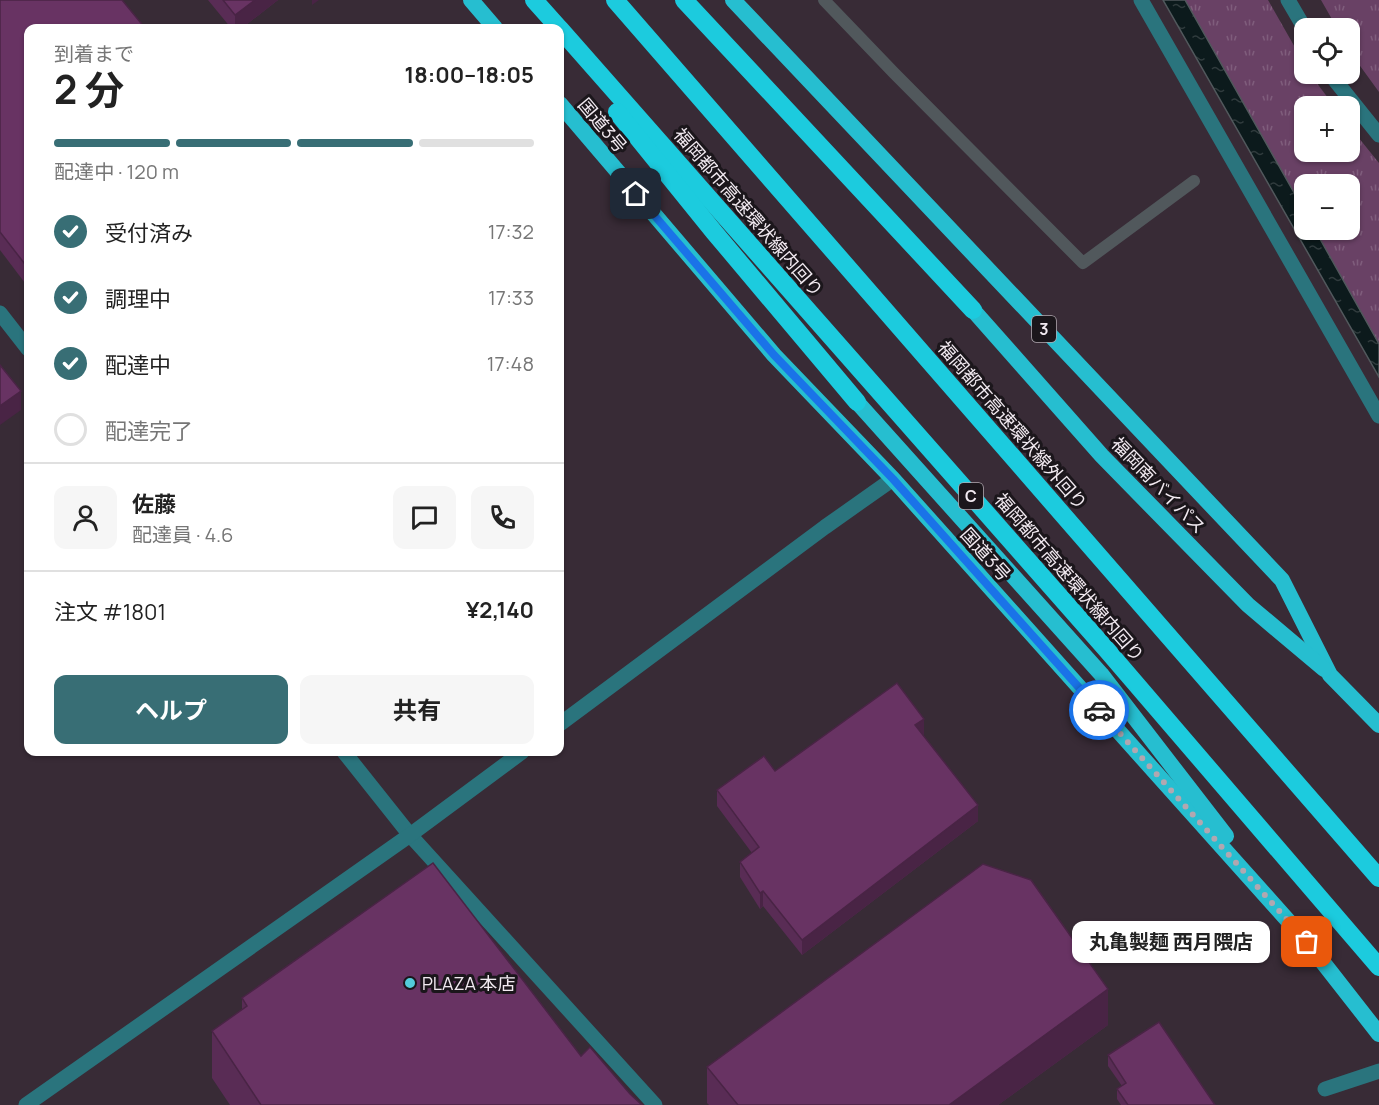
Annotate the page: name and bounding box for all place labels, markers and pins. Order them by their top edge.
pin [610,168,661,219]
pin [1281,916,1332,967]
callout: 丸亀製麺 西月隈店 [1073,921,1271,963]
place label: PLAZA 本店 [422,971,516,995]
marker: PLAZA 本店 [403,976,417,990]

